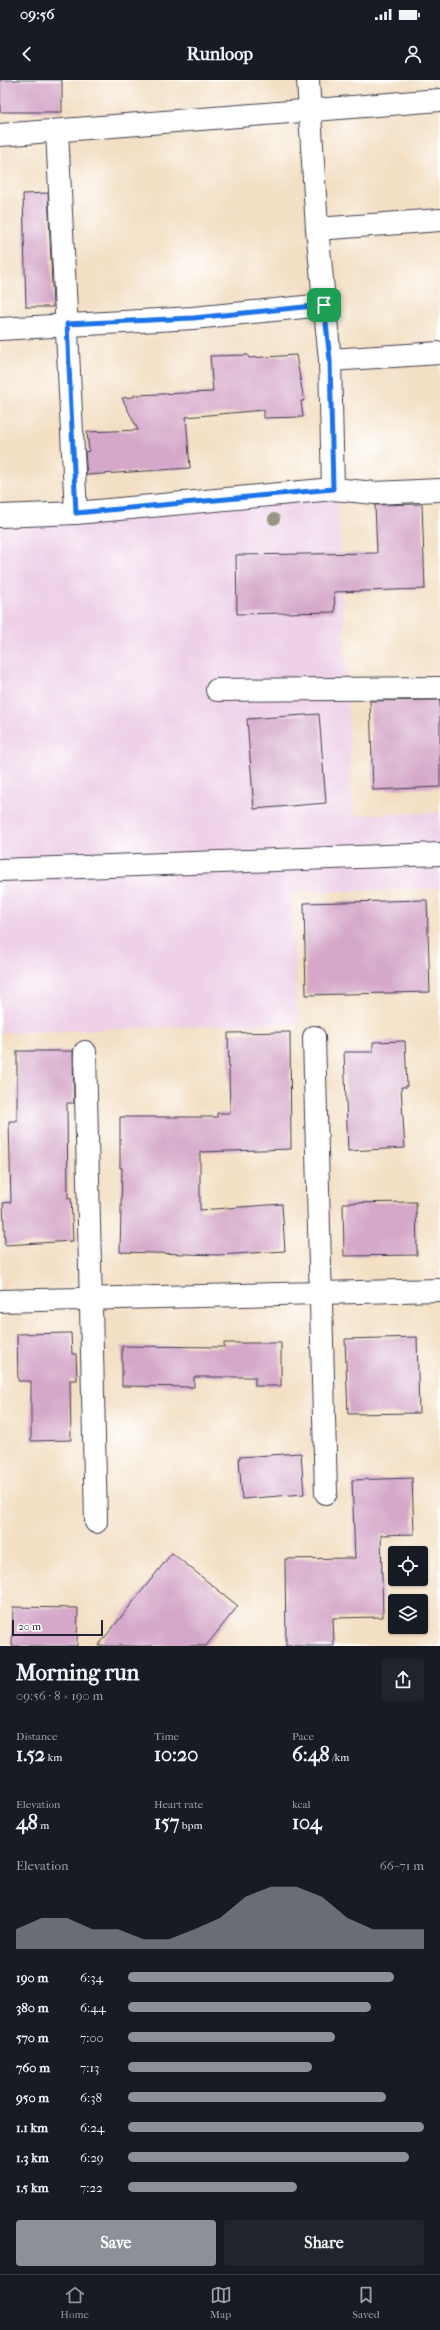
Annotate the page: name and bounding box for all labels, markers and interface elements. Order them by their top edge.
text: 09:56 [20,5,54,23]
icon: back [16,43,38,65]
icon: person [402,43,424,65]
text: Runloop [187,44,253,65]
pin [307,288,341,322]
icon: arrive [313,294,335,316]
map controls [388,1546,428,1634]
button: locate [388,1546,428,1586]
button: layers [388,1594,428,1634]
scale bar [12,1618,103,1637]
text: 20 m [18,1620,41,1633]
button: share [382,1659,424,1701]
text: Morning run [16,1660,139,1686]
text: 09:56 · 8 × 190 m [16,1688,103,1703]
text: Distance [16,1730,57,1743]
text: Time [154,1730,179,1743]
text: Pace [292,1730,314,1743]
text: 1.52 [16,1743,45,1766]
text: 10:20 [154,1743,198,1766]
text: 6:48 [292,1743,330,1766]
text: km [45,1751,62,1764]
text: /km [330,1751,349,1764]
text: Elevation [16,1798,60,1811]
text: Heart rate [154,1798,203,1811]
text: kcal [292,1798,311,1811]
text: 48 [16,1811,38,1834]
text: 157 [154,1811,179,1834]
text: 104 [292,1811,322,1834]
text: m [38,1819,49,1832]
text: bpm [179,1819,203,1832]
text: Elevation [16,1858,69,1873]
text: 66–71 m [380,1858,424,1873]
text: 190 m [16,1970,48,1985]
text: 6:34 [80,1970,103,1985]
text: 380 m [16,2000,49,2015]
text: 6:44 [80,2000,106,2015]
text: 570 m [16,2030,49,2045]
text: 7:00 [80,2030,104,2045]
text: 760 m [16,2060,50,2075]
text: 7:13 [80,2060,99,2075]
text: 950 m [16,2090,49,2105]
text: 6:38 [80,2090,102,2105]
text: 1.1 km [16,2120,48,2135]
text: 6:24 [80,2120,105,2135]
text: 1.3 km [16,2150,49,2165]
text: 6:29 [80,2150,104,2165]
text: 1.5 km [16,2180,49,2195]
text: 7:22 [80,2180,103,2195]
button: Save [16,2220,216,2266]
button: Share [224,2220,424,2266]
tab: Home [60,2284,89,2321]
tab: Map [210,2284,232,2321]
tab: Saved [352,2284,380,2321]

